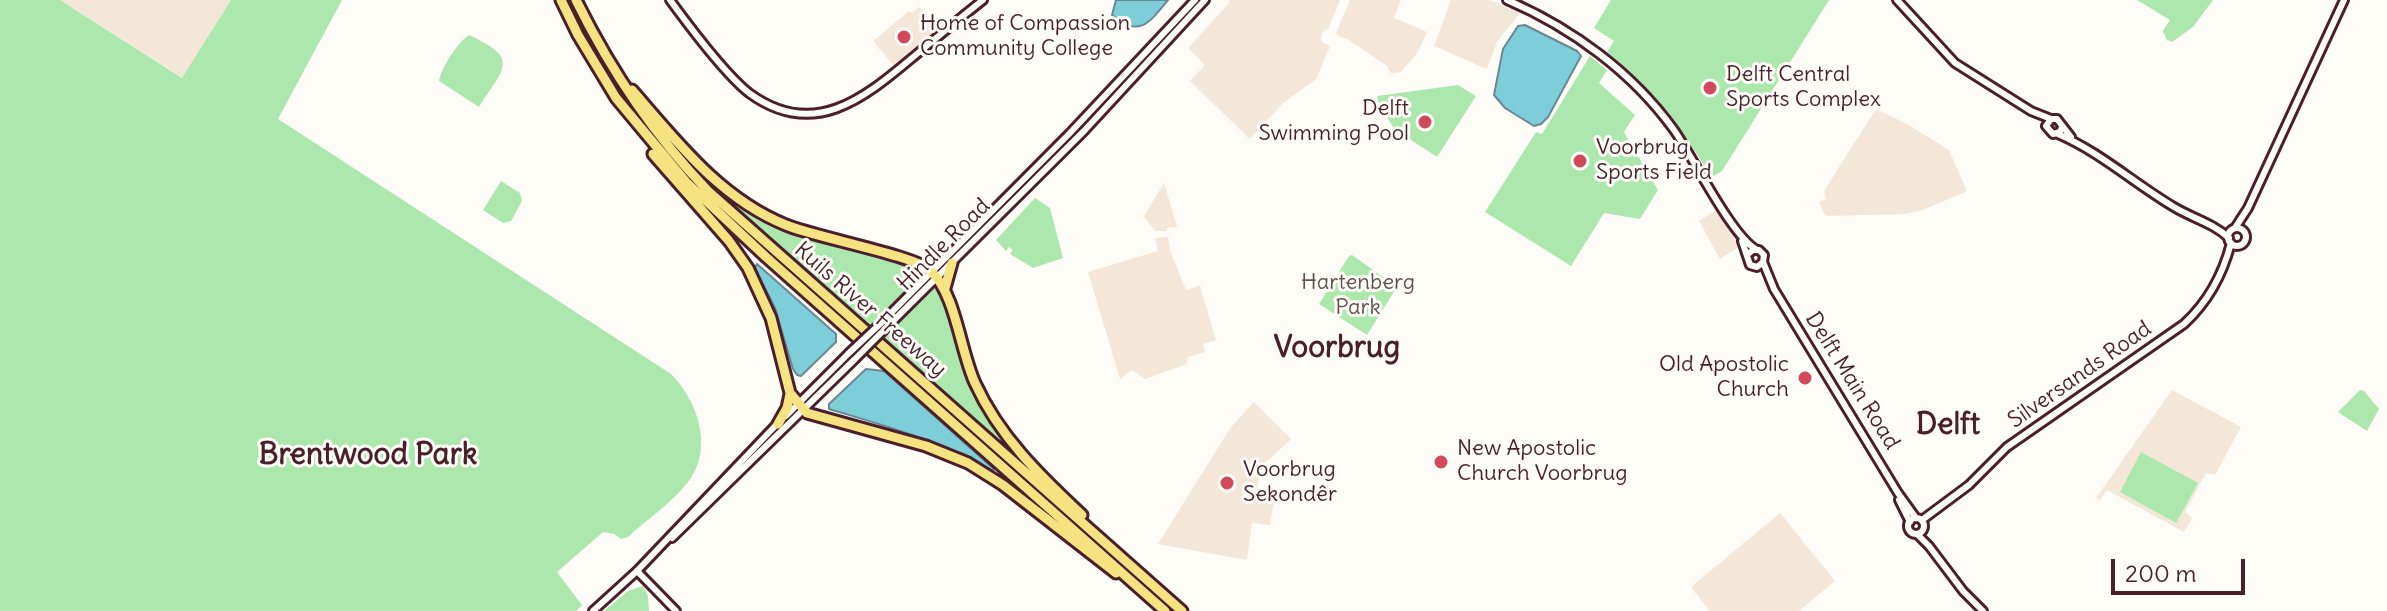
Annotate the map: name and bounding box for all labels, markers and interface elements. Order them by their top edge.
place label: Home of Compassion Community College [920,11,1130,62]
marker: Home of Compassion Community College [895,28,913,46]
place label: Delft Central Sports Complex [1726,62,1881,114]
marker: Delft Central Sports Complex [1701,79,1719,97]
place label: Delft Swimming Pool [1259,96,1409,148]
marker: Delft Swimming Pool [1416,113,1434,131]
place label: Voorbrug Sports Field [1596,135,1712,186]
marker: Voorbrug Sports Field [1571,152,1589,170]
street label: Hindle Road [892,193,996,297]
street label: Kuils River Freeway [789,237,951,383]
park label: Hartenberg Park [1301,270,1415,322]
street label: Delft Main Road [1799,307,1905,455]
street label: Silversands Road [2003,316,2157,434]
district label: Voorbrug [1274,330,1400,366]
place label: Old Apostolic Church [1659,352,1789,404]
marker: Old Apostolic Church [1796,369,1814,387]
district label: Delft [1916,407,1980,443]
place label: New Apostolic Church Voorbrug [1457,436,1628,488]
district label: Brentwood Park [259,437,477,473]
marker: New Apostolic Church Voorbrug [1432,453,1450,471]
place label: Voorbrug Sekondêr [1243,457,1337,508]
marker: Voorbrug Sekondêr [1218,474,1236,492]
scale bar [2115,543,2249,593]
text: 200 m [2125,558,2197,588]

